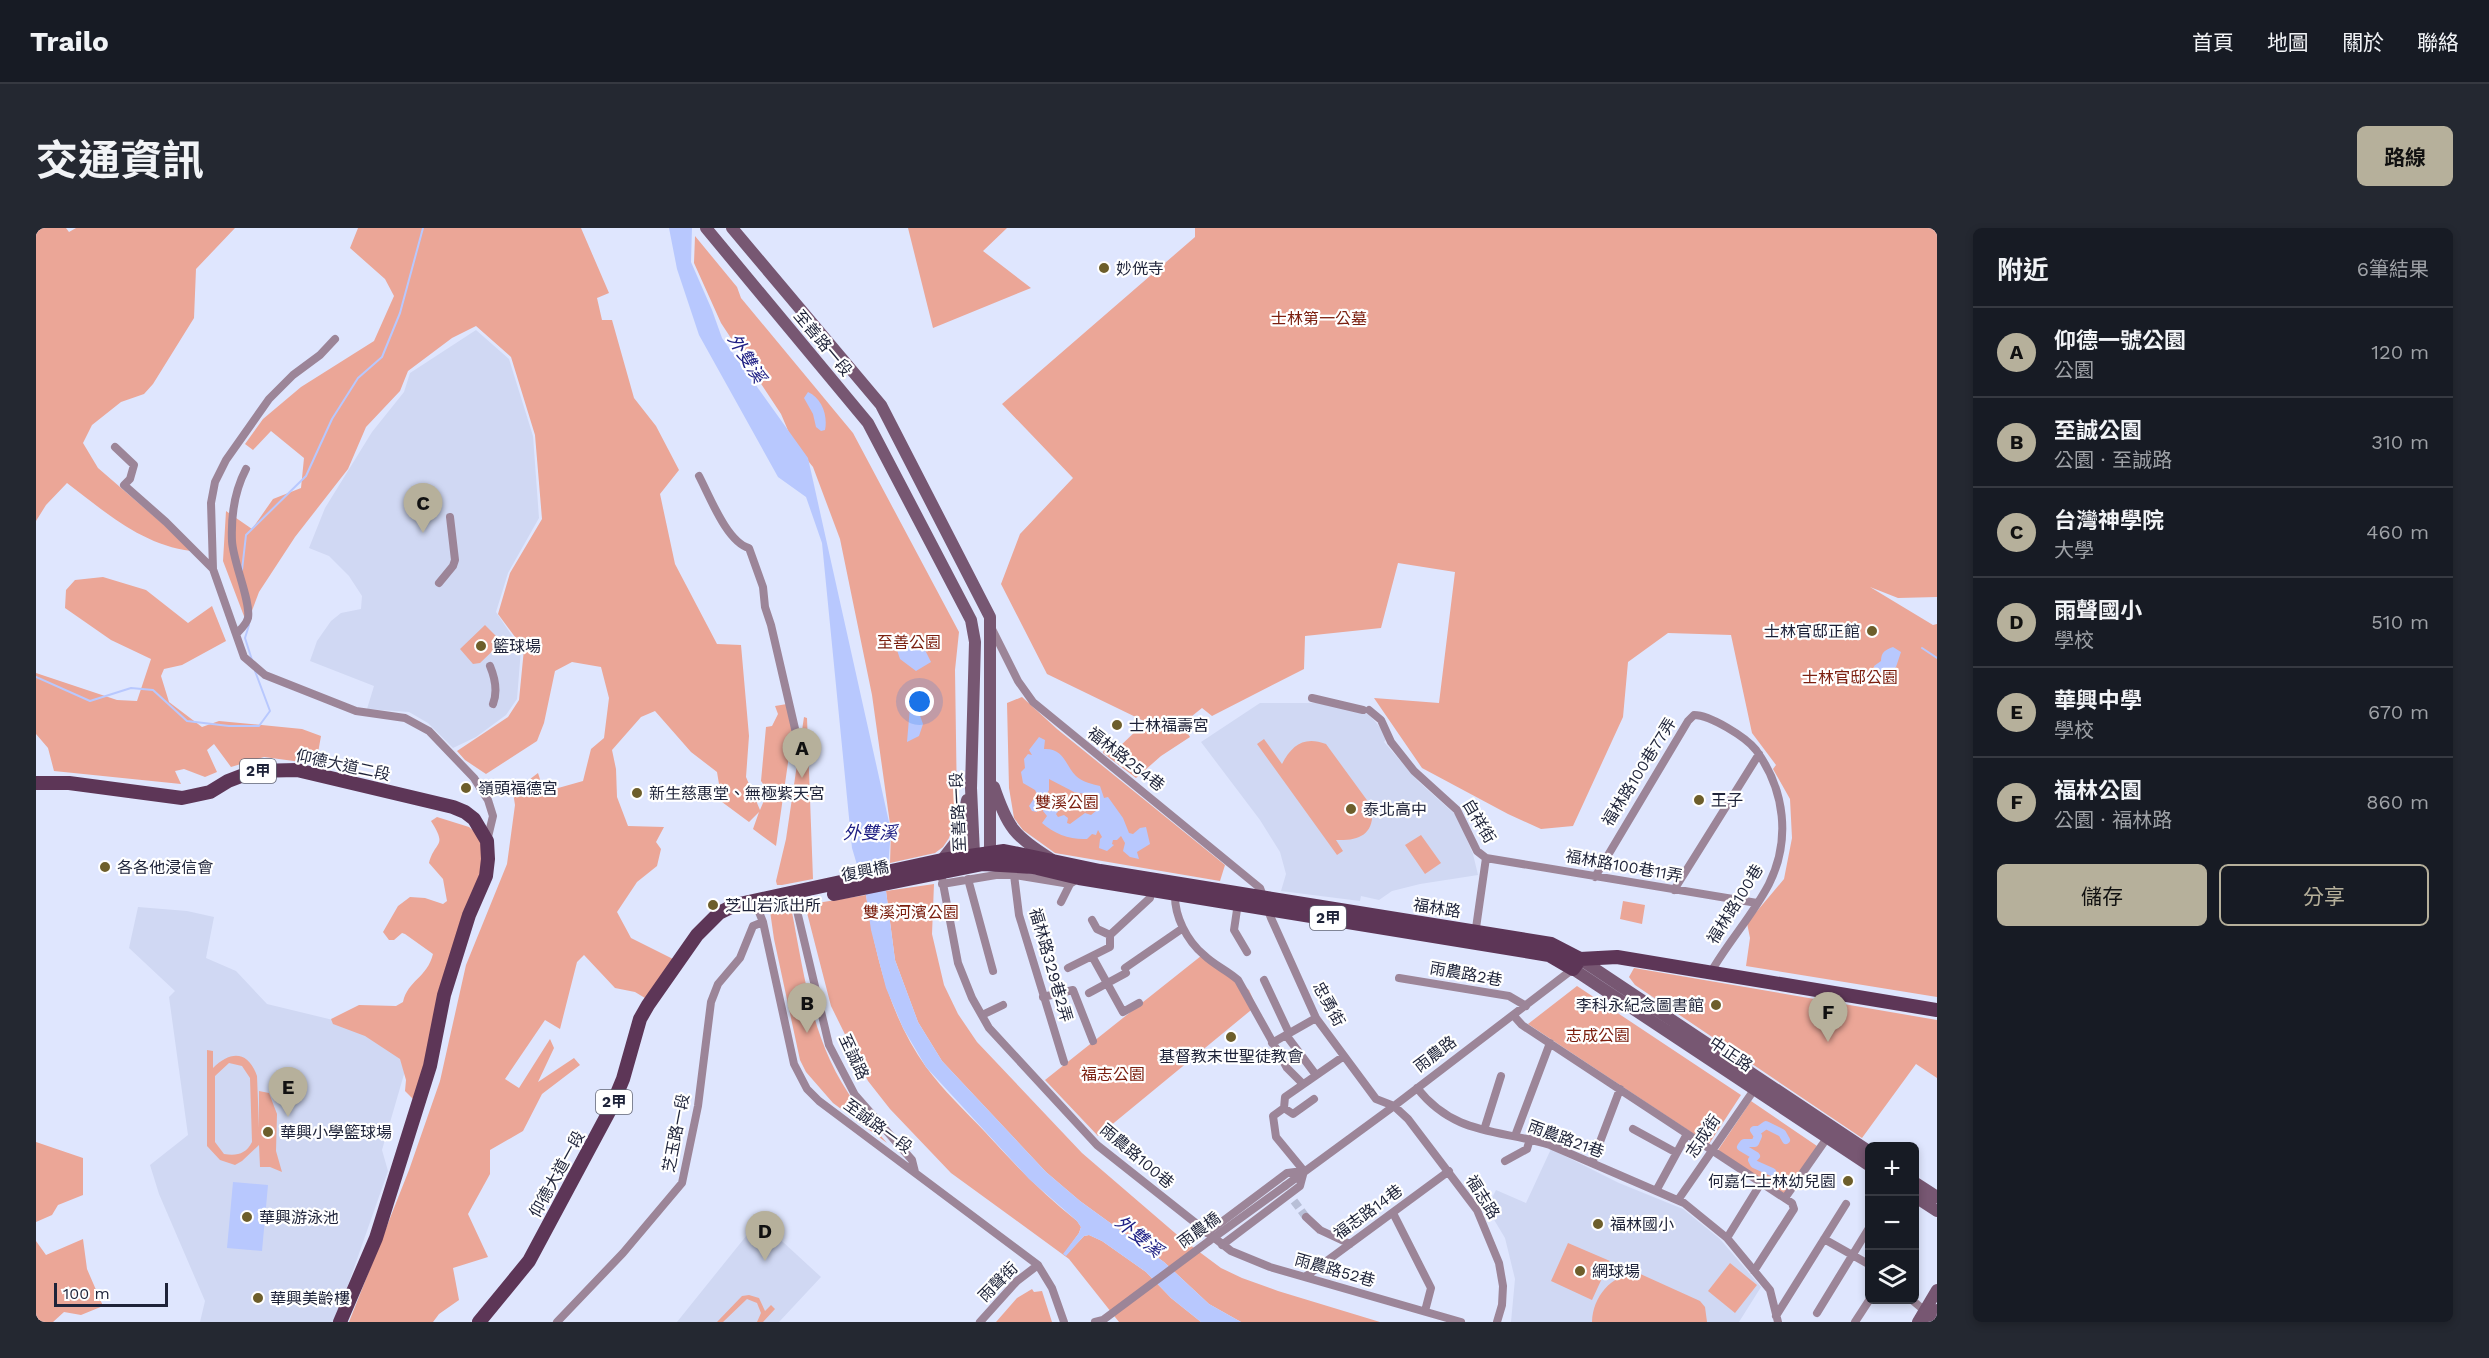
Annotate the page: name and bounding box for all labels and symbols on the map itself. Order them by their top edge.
place label: 妙侊寺 [1116,259,1164,278]
marker: 妙侊寺 [1097,261,1111,275]
street label: 至善路一段 [790,306,856,380]
park label: 士林第一公墓 [1271,309,1367,328]
water label: 外雙溪 [724,330,772,389]
pin: C [404,484,442,533]
place label: 士林官邸正館 [1764,622,1860,641]
marker: 士林官邸正館 [1865,624,1879,638]
park label: 至善公園 [877,633,941,652]
place label: 籃球場 [493,637,541,656]
marker: 籃球場 [474,639,488,653]
park label: 士林官邸公園 [1802,668,1898,687]
your location [905,687,934,716]
street label: 福林路100巷77弄 [1598,714,1680,830]
place label: 士林福壽宮 [1129,716,1209,735]
marker: 士林福壽宮 [1110,718,1124,732]
street label: 福林路254巷 [1084,723,1168,795]
pin: A [782,728,822,778]
street label: 仰德大道二段 [294,746,392,784]
road number: 2甲 [240,759,276,783]
street label: 至善路一段 [946,772,970,852]
place label: 嶺頭福德宮 [478,779,558,798]
marker: 嶺頭福德宮 [459,781,473,795]
place label: 新生慈惠堂、無極紫天宮 [649,784,825,803]
marker: 新生慈惠堂、無極紫天宮 [630,786,644,800]
place label: 王子 [1711,791,1743,810]
park label: 雙溪公園 [1035,793,1099,812]
marker: 王子 [1692,793,1706,807]
street label: 自祥街 [1458,796,1500,846]
place label: 泰北高中 [1363,800,1427,819]
marker: 泰北高中 [1344,802,1358,816]
water label: 外雙溪 [843,822,900,843]
street label: 福林路100巷11弄 [1564,846,1684,886]
street label: 復興橋 [840,857,890,885]
place label: 各各他浸信會 [117,858,213,877]
marker: 各各他浸信會 [98,860,112,874]
street label: 福林路100巷 [1703,861,1767,947]
street label: 福林路 [1412,895,1462,921]
place label: 芝山岩派出所 [725,896,821,915]
marker: 芝山岩派出所 [706,898,720,912]
park label: 雙溪河濱公園 [863,903,959,922]
street label: 福林路329巷2弄 [1026,906,1076,1024]
road number: 2甲 [1310,906,1346,930]
street label: 雨農路2巷 [1428,958,1504,990]
street label: 忠勇街 [1309,978,1349,1030]
pin: B [788,984,826,1033]
pin: F [1808,992,1848,1042]
place label: 李科永紀念圖書館 [1576,996,1704,1015]
marker: 李科永紀念圖書館 [1709,998,1723,1012]
park label: 志成公園 [1566,1026,1630,1045]
marker: 基督教末世聖徒教會 [1224,1030,1238,1044]
street label: 至誠路 [835,1031,873,1083]
street label: 雨農路 [1410,1032,1460,1076]
street label: 中正路 [1706,1033,1756,1075]
place label: 基督教末世聖徒教會 [1159,1047,1303,1066]
park label: 福志公園 [1081,1065,1145,1084]
pin: E [268,1068,308,1117]
road number: 2甲 [596,1090,632,1114]
street label: 芝玉路一段 [659,1092,693,1174]
street label: 至誠路一段 [840,1095,916,1157]
street label: 志成街 [1682,1111,1724,1161]
street label: 雨農路21巷 [1525,1116,1607,1162]
street label: 雨農路100巷 [1096,1120,1178,1192]
place label: 華興小學籃球場 [280,1123,392,1142]
marker: 華興小學籃球場 [261,1125,275,1139]
street label: 仰德大道一段 [525,1127,589,1221]
street label: 福志路 [1462,1172,1504,1222]
place label: 何嘉仁士林幼兒園 [1708,1172,1836,1191]
marker: 何嘉仁士林幼兒園 [1841,1174,1855,1188]
street label: 福志路14巷 [1330,1181,1406,1243]
place label: 華興游泳池 [259,1208,339,1227]
street label: 雨農橋 [1174,1208,1224,1252]
marker: 華興游泳池 [240,1210,254,1224]
water label: 外雙溪 [1111,1211,1169,1263]
pin: D [746,1212,784,1261]
place label: 福林國小 [1610,1215,1674,1234]
marker: 福林國小 [1591,1217,1605,1231]
street label: 雨農路52巷 [1293,1249,1377,1291]
street label: 雨聲街 [974,1258,1022,1306]
place label: 網球場 [1592,1262,1640,1281]
marker: 網球場 [1573,1264,1587,1278]
scale bar [54,1280,168,1308]
place label: 華興美齡樓 [270,1289,350,1308]
marker: 華興美齡樓 [251,1291,265,1305]

